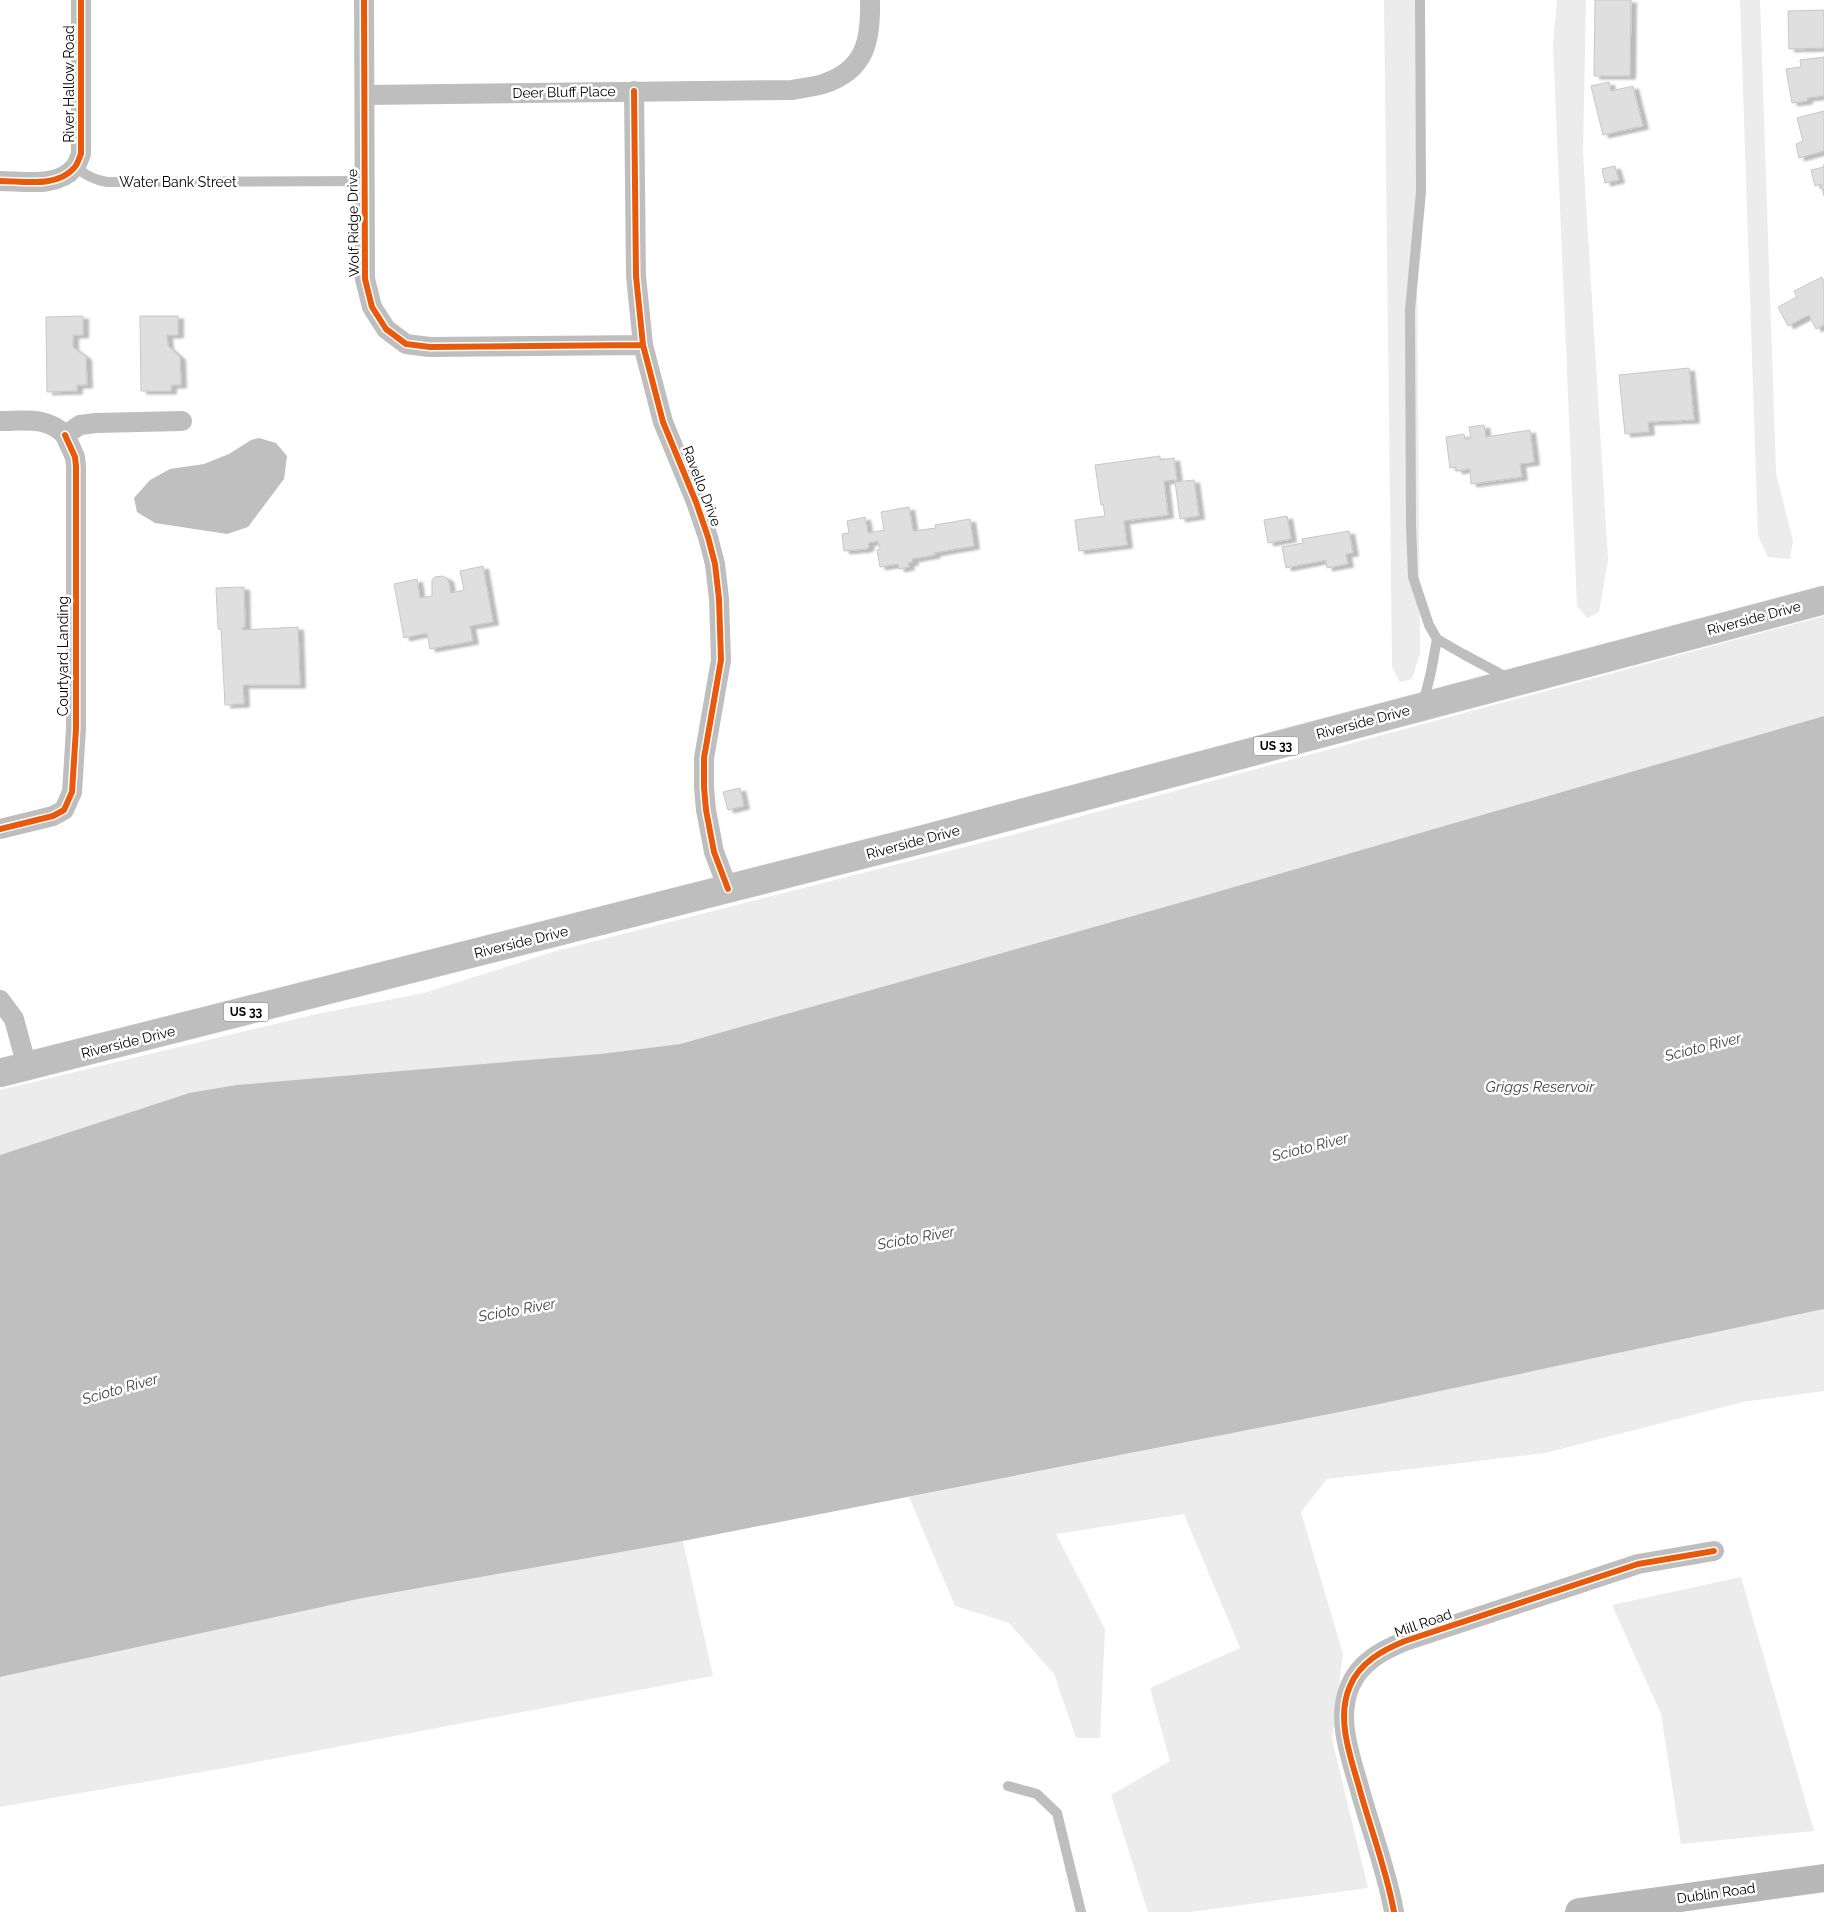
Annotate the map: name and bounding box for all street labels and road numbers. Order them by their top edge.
street label: River Hallow Road [61,25,77,143]
street label: Deer Bluff Place [512,83,616,101]
street label: Wolf Ridge Drive [344,169,362,277]
street label: Water Bank Street [119,174,237,190]
street label: Ravello Drive [679,444,725,528]
street label: Courtyard Landing [55,596,71,716]
street label: Riverside Drive [1705,598,1803,638]
street label: Riverside Drive [1314,702,1412,742]
road number: US 33 [1254,736,1298,756]
street label: Riverside Drive [864,822,962,862]
street label: Riverside Drive [472,923,570,961]
road number: US 33 [224,1002,268,1022]
street label: Riverside Drive [79,1023,177,1061]
street label: Mill Road [1392,1606,1454,1640]
street label: Dublin Road [1676,1880,1756,1906]

